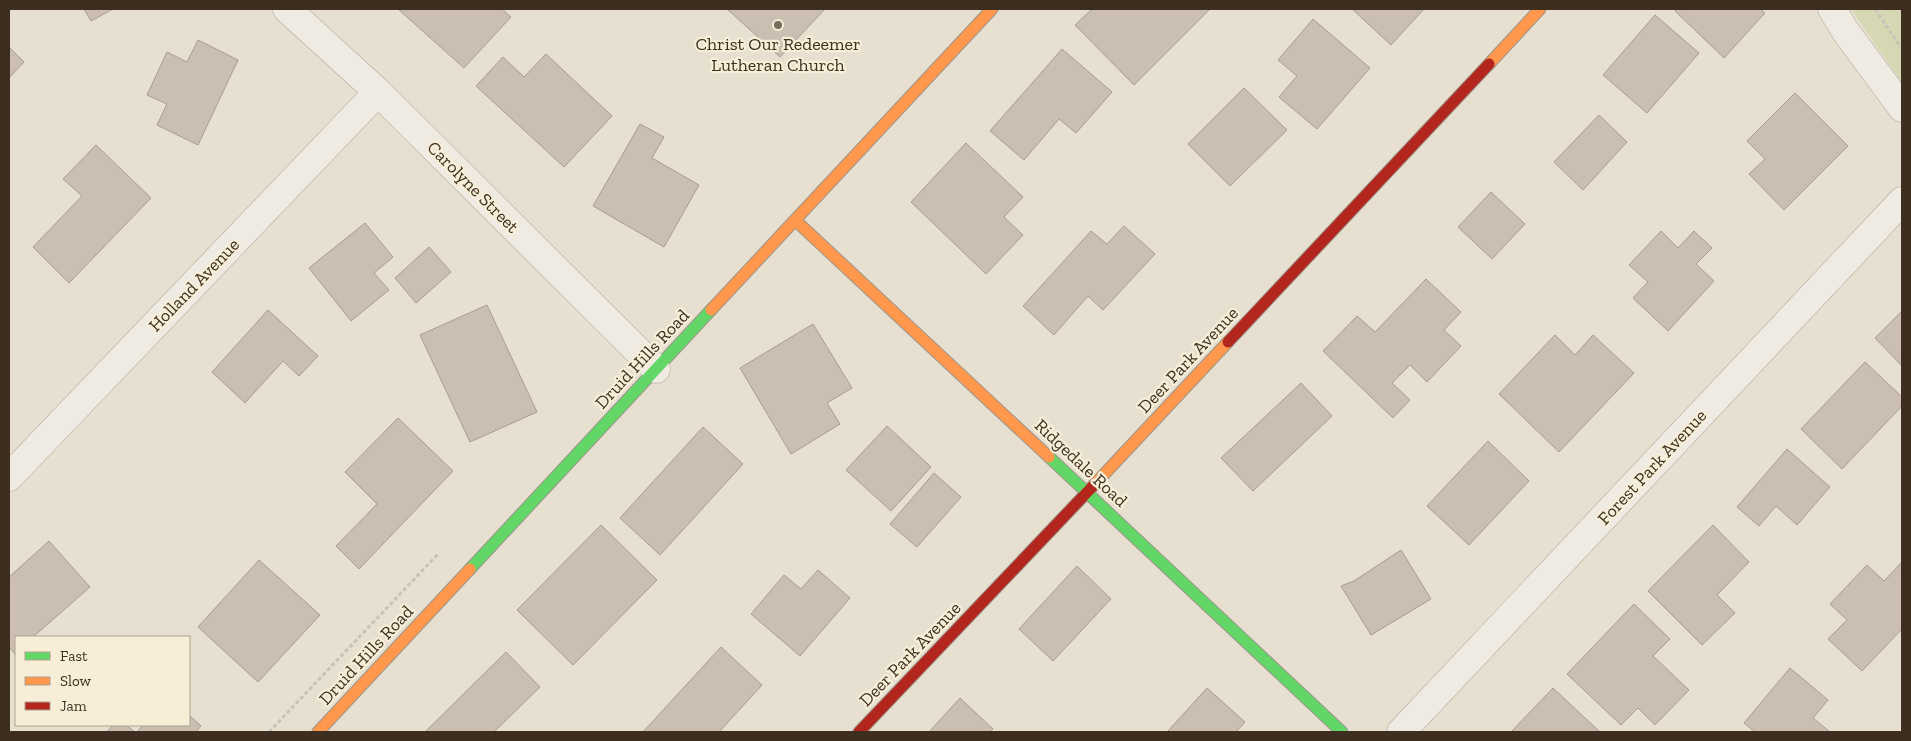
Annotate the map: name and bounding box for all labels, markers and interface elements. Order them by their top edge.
marker: Christ Our Redeemer Lutheran Church [772,19,784,31]
place label: Christ Our Redeemer Lutheran Church [695,33,861,76]
street label: Carolyne Street [422,136,524,238]
street label: Holland Avenue [144,234,244,336]
street label: Deer Park Avenue [1133,302,1243,418]
street label: Druid Hills Road [590,305,694,413]
street label: Forest Park Avenue [1593,405,1711,529]
street label: Ridgedale Road [1030,414,1132,512]
street label: Deer Park Avenue [854,597,966,711]
street label: Druid Hills Road [314,601,418,709]
legend [15,636,190,726]
text: Fast [60,647,88,665]
text: Slow [60,672,92,690]
text: Jam [60,697,87,715]

